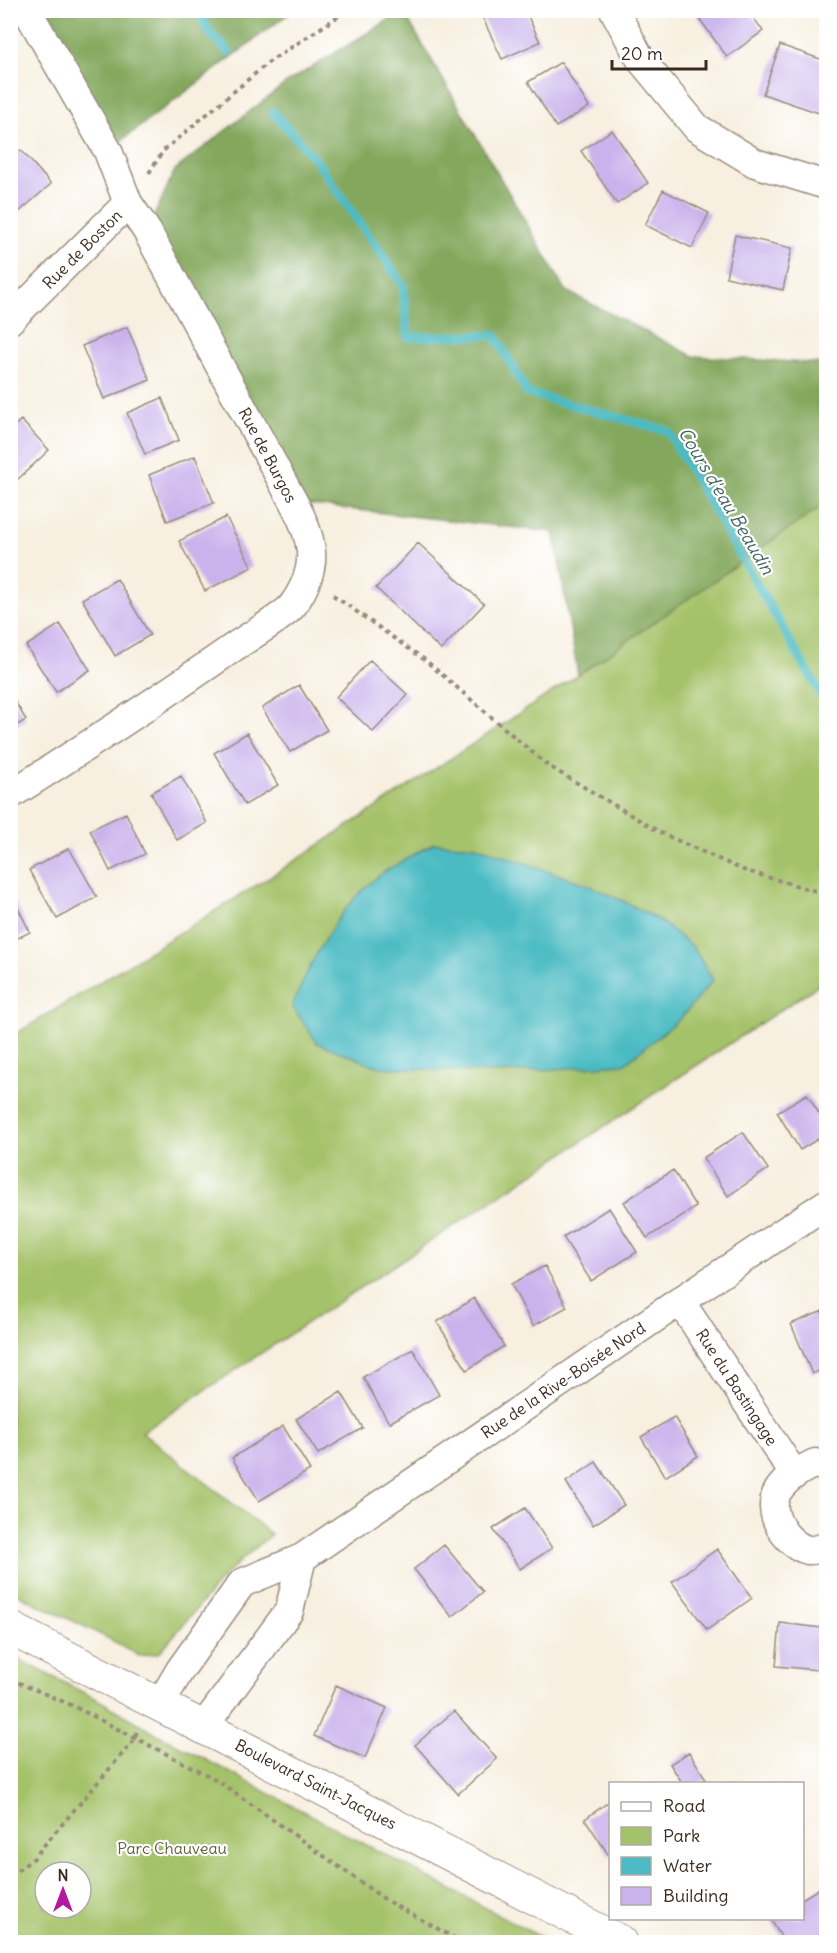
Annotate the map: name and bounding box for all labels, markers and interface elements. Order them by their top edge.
scale bar [612,33,706,71]
text: 20 m [621,42,663,65]
street label: Rue de Boston [38,205,126,293]
street label: Rue de Burgos [235,404,301,506]
water label: Cours d'eau Beaudin [673,423,780,579]
street label: Rue de la Rive-Boisée Nord [477,1317,649,1443]
street label: Rue du Bastingage [692,1325,782,1449]
street label: Boulevard Saint-Jacques [232,1735,400,1833]
legend [609,1782,804,1920]
text: Road [663,1794,706,1817]
text: Park [663,1824,700,1847]
park label: Parc Chauveau [117,1838,227,1858]
text: Water [663,1854,713,1877]
north arrow [33,1860,93,1920]
text: N [57,1865,69,1885]
text: Building [663,1884,728,1907]

